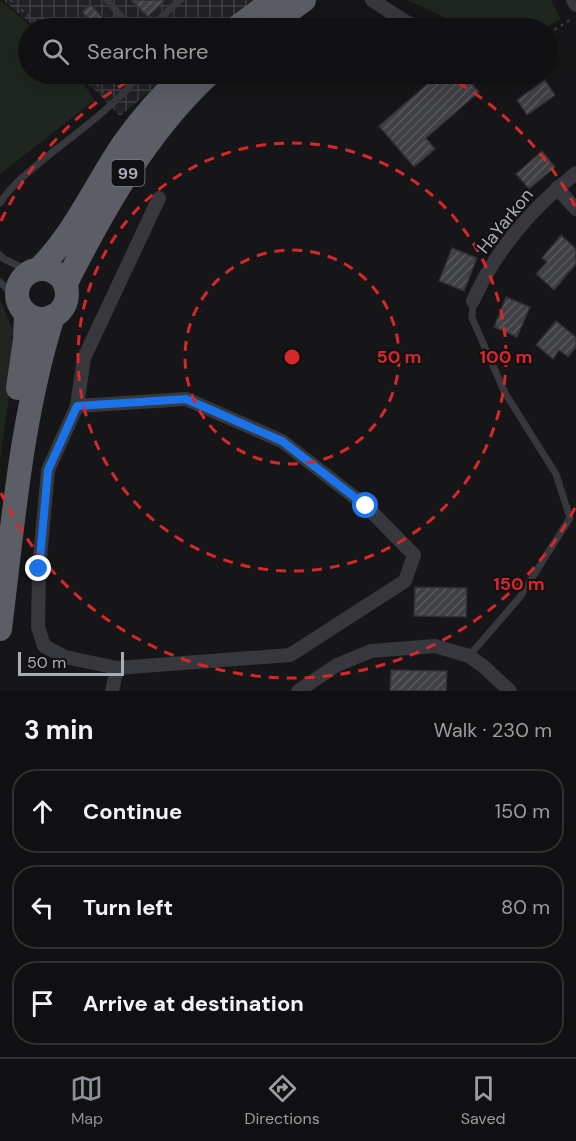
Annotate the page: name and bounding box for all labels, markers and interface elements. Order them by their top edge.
search box [18,18,558,84]
icon: search [39,35,72,68]
text: Search here [87,37,208,66]
road number: 99 [112,160,144,186]
street label: HaYarkon [471,184,539,258]
text: 50 m [376,345,422,369]
text: 100 m [479,345,533,369]
centre of rings [282,347,302,367]
route start [352,492,378,518]
route end [25,555,51,581]
text: 150 m [493,572,545,596]
scale bar [18,649,124,676]
text: 50 m [27,652,66,673]
text: 3 min [24,713,93,747]
text: Walk · 230 m [433,717,552,743]
icon: ahead [26,795,59,828]
text: Continue [83,797,182,826]
text: 150 m [495,798,550,824]
icon: left [26,891,59,924]
text: Turn left [83,893,173,922]
text: 80 m [501,894,550,920]
icon: arrive [26,987,59,1020]
text: Arrive at destination [83,989,304,1018]
tab: Map [70,1072,103,1129]
tab: Directions [244,1072,320,1129]
tab: Saved [461,1072,506,1129]

